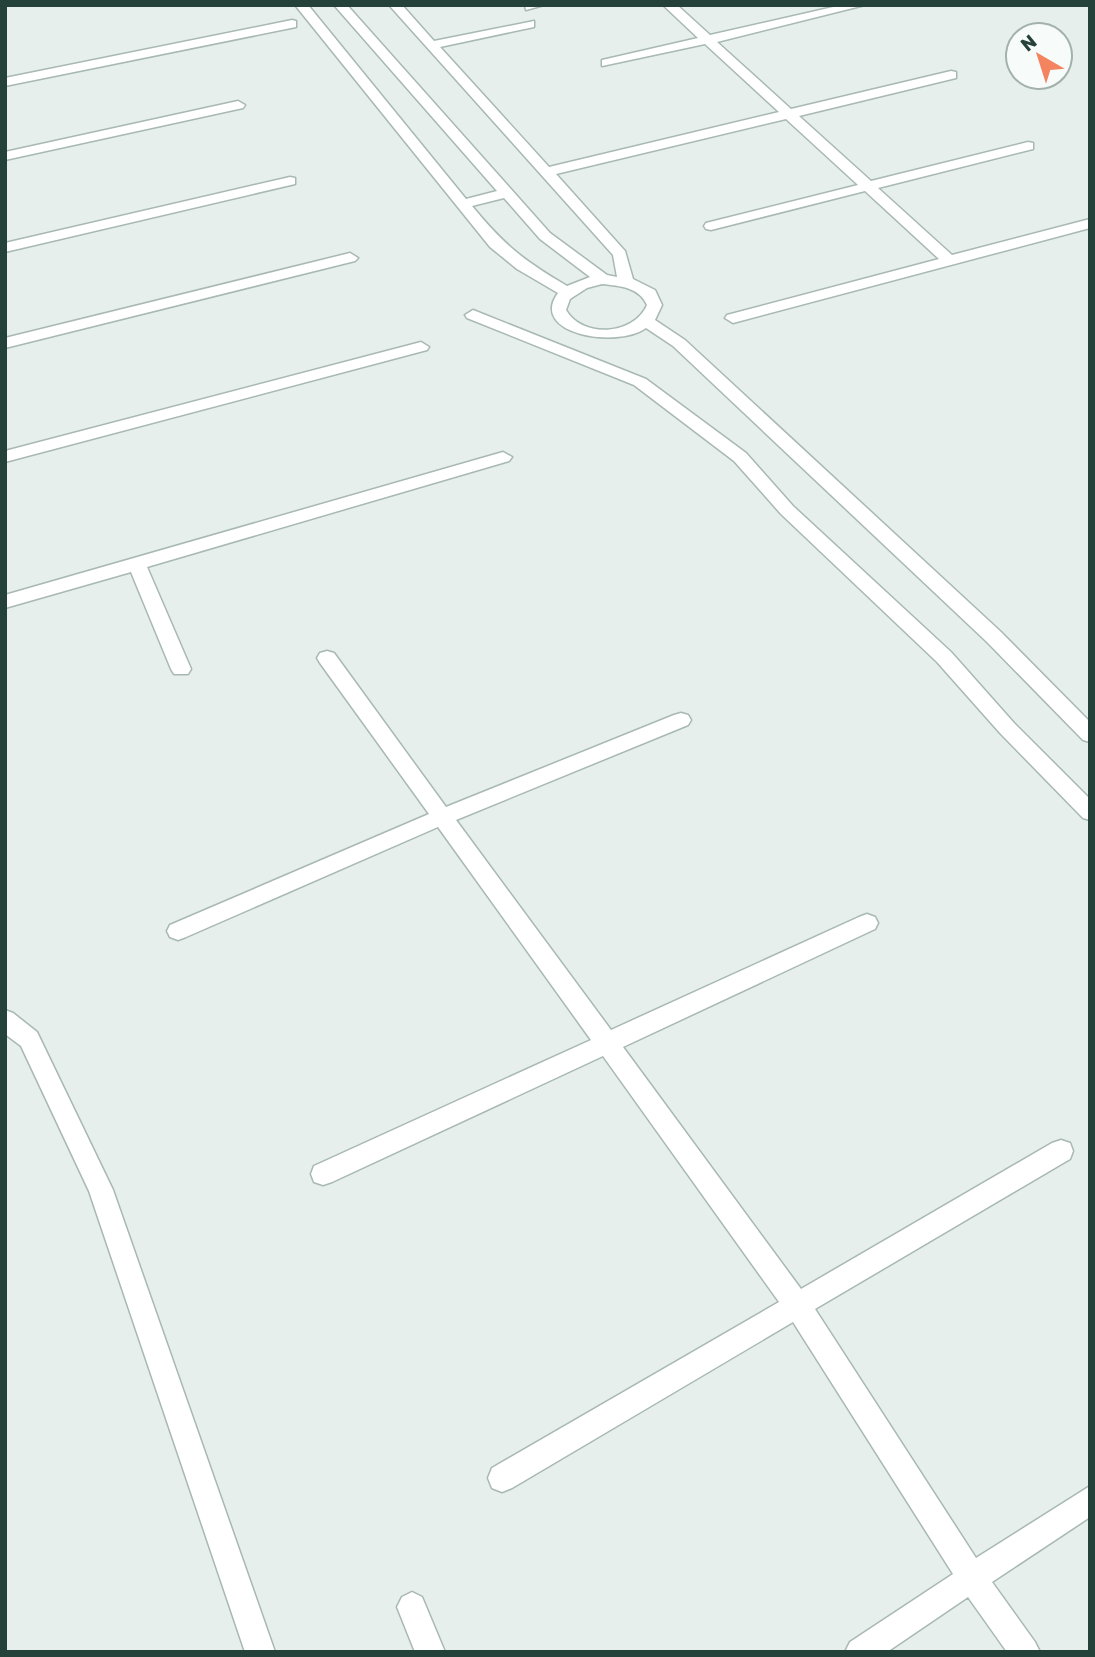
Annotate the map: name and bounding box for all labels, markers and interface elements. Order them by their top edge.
north arrow [1004,21,1074,91]
text: N [1016,30,1041,56]

